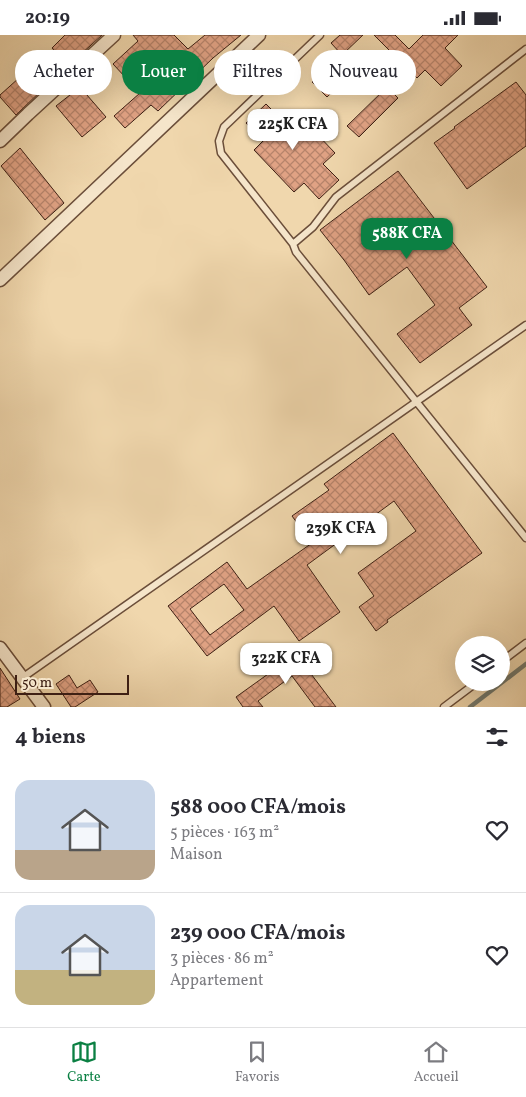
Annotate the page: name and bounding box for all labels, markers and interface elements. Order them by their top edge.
text: 20:19 [25,5,70,31]
chip: Acheter [15,50,112,95]
chip: Louer [122,50,204,95]
chip: Filtres [214,50,301,95]
chip: Nouveau [311,50,416,95]
pin: 225K CFA [241,109,345,151]
text: 225K CFA [258,114,328,136]
pin: 588K CFA [355,217,459,260]
text: 588K CFA [372,223,442,245]
pin: 239K CFA [289,513,393,555]
text: 239K CFA [306,518,376,540]
map controls [455,636,510,691]
button: layers [455,636,510,691]
pin: 322K CFA [234,643,338,685]
text: 322K CFA [251,648,321,670]
scale bar [15,672,129,695]
text: 50 m [22,674,52,693]
text: 4 biens [15,723,86,752]
icon: filters [483,723,511,751]
text: 588 000 CFA/mois [170,793,346,822]
icon: home [55,800,115,860]
icon: heart [483,816,511,844]
text: 5 pièces · 163 m² [170,822,279,844]
text: Maison [170,844,223,866]
text: 239 000 CFA/mois [170,919,346,948]
icon: home [55,925,115,985]
icon: heart [483,941,511,969]
text: 3 pièces · 86 m² [170,948,274,970]
text: Appartement [170,970,264,992]
tab: Carte [67,1038,101,1087]
tab: Favoris [235,1038,279,1087]
tab: Accueil [414,1038,459,1087]

